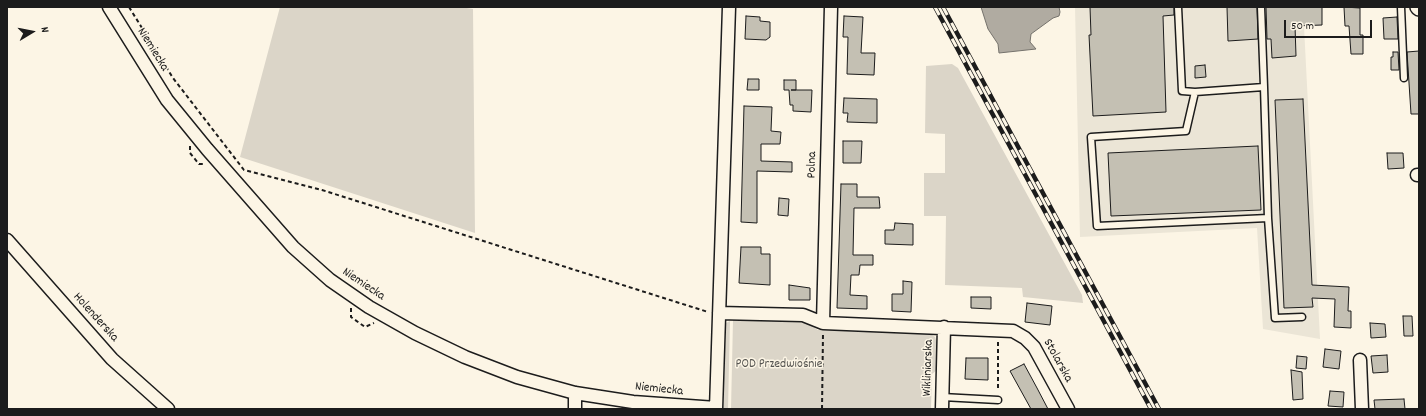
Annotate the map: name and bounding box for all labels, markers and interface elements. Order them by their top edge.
north arrow [12,12,52,52]
scale bar [1286,12,1374,38]
text: 50 m [1291,18,1314,35]
street label: Niemiecka [133,25,171,75]
text: N [35,26,52,34]
street label: Polna [805,151,821,179]
street label: Niemiecka [339,265,387,305]
street label: Holenderska [69,290,121,346]
street label: Stolarska [1039,337,1075,385]
street label: Wikliniarska [920,339,938,397]
park label: POD Przedwiośnie [736,357,822,373]
street label: Niemiecka [634,380,684,400]

